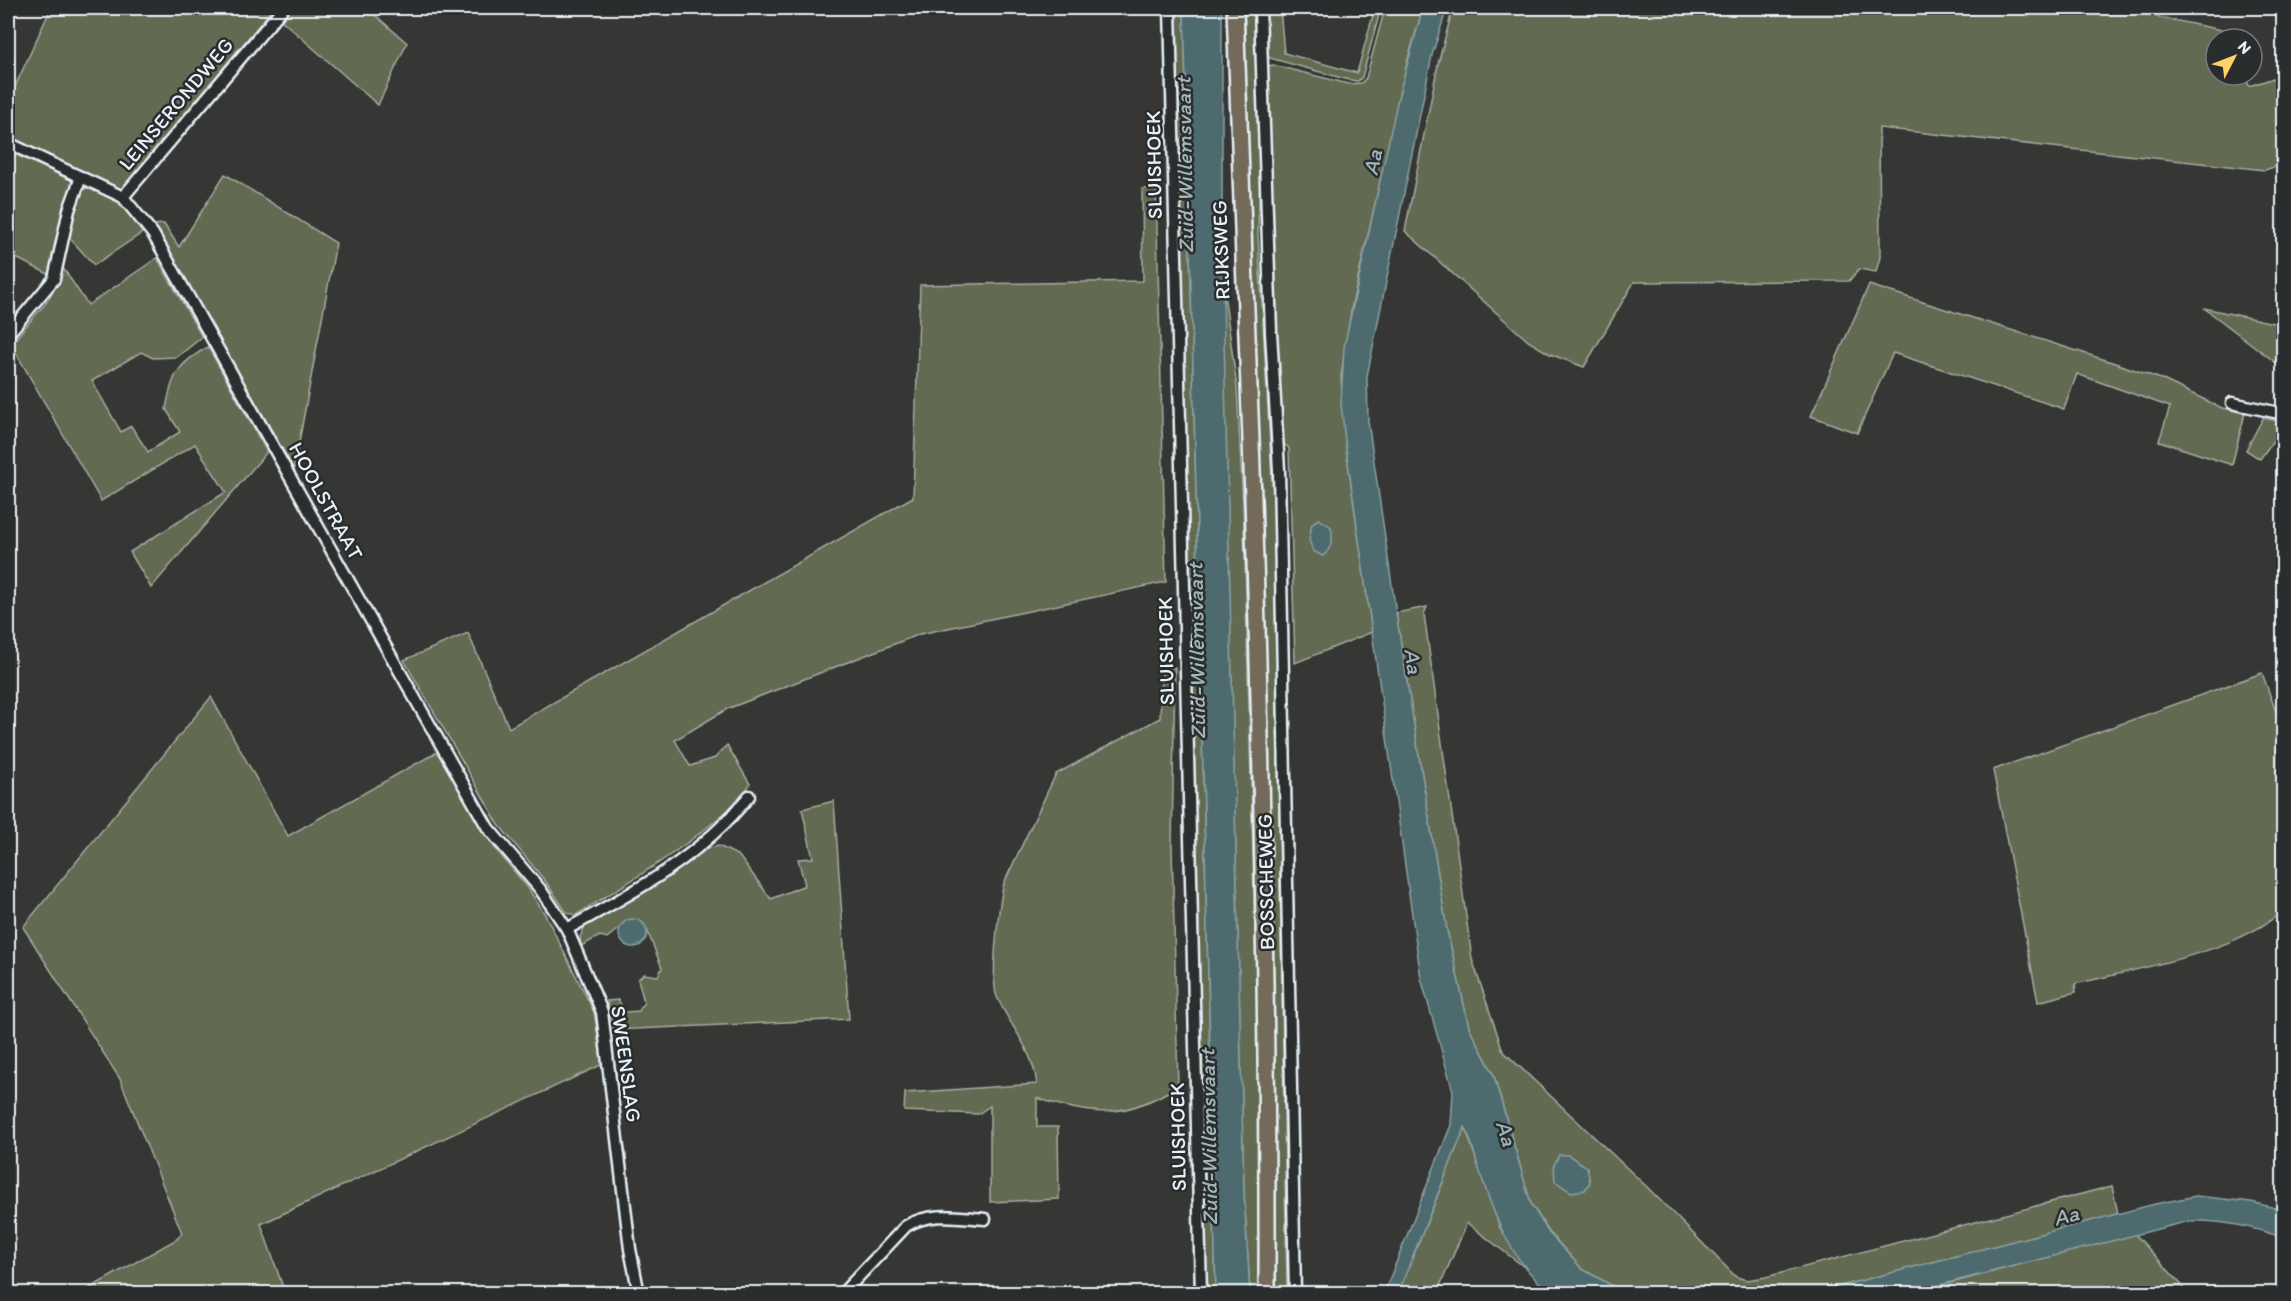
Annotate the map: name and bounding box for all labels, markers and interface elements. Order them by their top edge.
north arrow [2204,27,2264,87]
street label: LEINSERONDWEG [113,32,238,175]
text: N [2234,37,2255,58]
water label: Zuid-Willemsvaart [1169,75,1200,253]
street label: SLUISHOEK [1140,111,1167,219]
water label: Aa [1357,146,1388,177]
street label: RIJKSWEG [1206,200,1235,300]
street label: HOOLSTRAAT [284,437,369,564]
water label: Zuid-Willemsvaart [1181,561,1212,739]
street label: SLUISHOEK [1152,597,1179,705]
water label: Aa [1398,647,1429,676]
street label: BOSSCHEWEG [1252,814,1279,950]
street label: SWEENSLAG [606,1004,647,1124]
water label: Zuid-Willemsvaart [1193,1047,1224,1225]
street label: SLUISHOEK [1164,1083,1191,1191]
water label: Aa [1490,1117,1523,1150]
water label: Aa [2050,1199,2082,1232]

